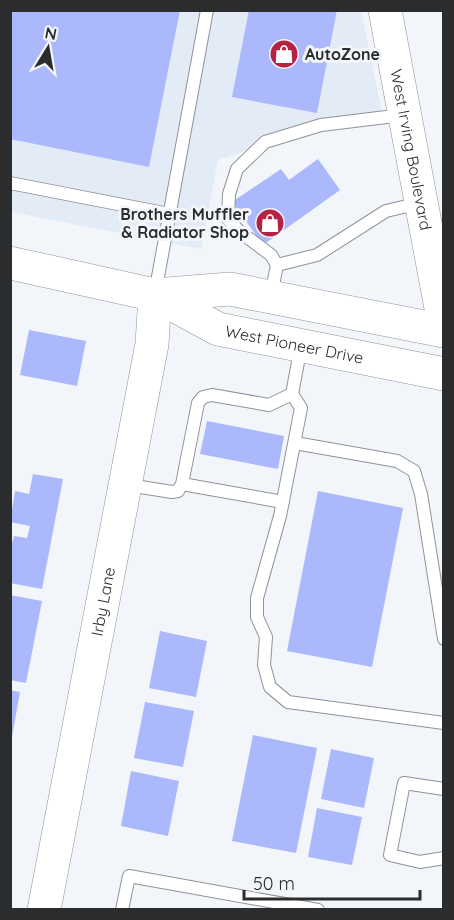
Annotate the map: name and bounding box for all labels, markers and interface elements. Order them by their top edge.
north arrow [18,18,78,78]
text: N [43,22,59,44]
shop icon: AutoZone [268,38,300,70]
place label: AutoZone [305,44,380,64]
street label: West Irving Boulevard [386,67,436,232]
place label: Brothers Muffler & Radiator Shop [120,204,249,242]
shop icon: Brothers Muffler & Radiator Shop [254,207,286,239]
street label: West Pioneer Drive [223,321,365,368]
street label: Irby Lane [86,565,119,638]
scale bar [244,863,420,901]
text: 50 m [253,872,295,895]

